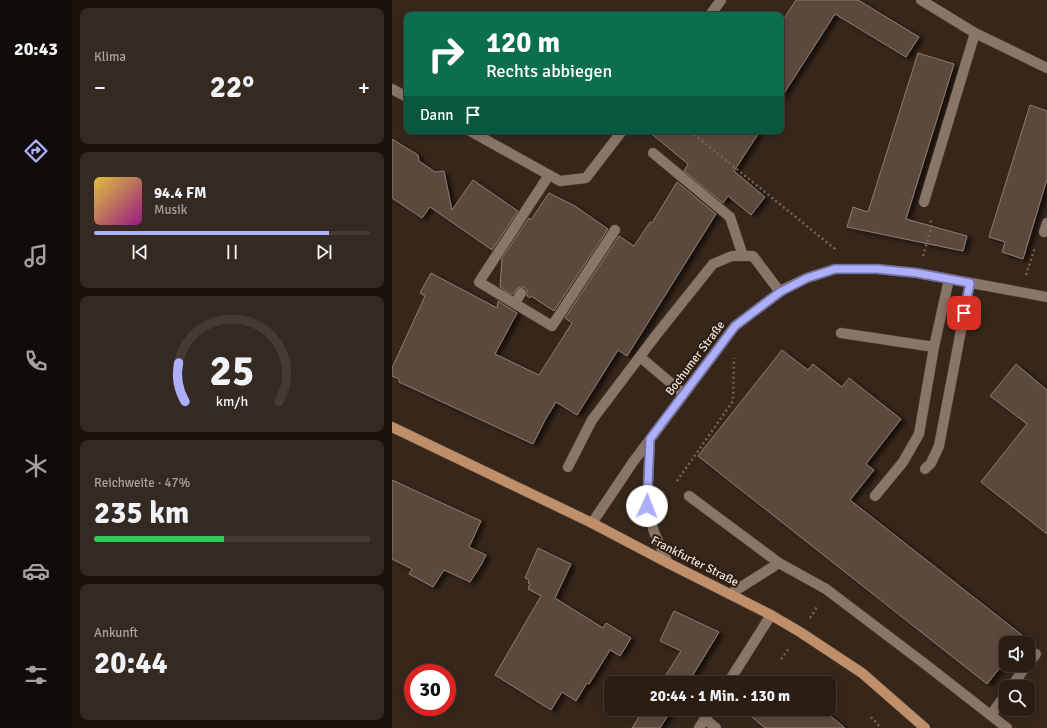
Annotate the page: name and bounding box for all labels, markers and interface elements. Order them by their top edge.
text: 120 m [486,26,560,60]
icon: right [420,28,472,80]
text: 20:43 [14,38,58,60]
text: Klima [94,49,126,65]
text: Rechts abbiegen [486,60,612,82]
text: 22° [210,69,254,106]
text: − [94,74,106,101]
text: + [358,74,370,101]
icon: arrive [462,104,484,126]
text: Dann [420,106,454,124]
icon: directions [22,137,50,165]
text: 94.4 FM [154,184,206,202]
text: Musik [154,202,187,218]
icon: previous [129,241,151,263]
icon: pause [221,241,243,263]
icon: next [313,241,335,263]
icon: music [22,242,50,270]
pin [947,296,981,330]
icon: arrive [953,302,975,324]
street label: Bochumer Straße [662,318,728,399]
text: 25 [210,346,254,397]
icon: phone [22,347,50,375]
text: km/h [216,393,248,410]
icon: climate [22,452,50,480]
text: Reichweite · 47% [94,475,190,491]
position arrow [626,485,668,527]
text: 235 km [94,495,189,532]
street label: Frankfurter Straße [649,533,741,590]
icon: car [22,557,50,585]
text: Ankunft [94,625,138,641]
map controls [999,636,1035,716]
button: sound [999,636,1035,672]
text: 20:44 [94,645,168,682]
icon: filters [22,661,50,689]
speed limit sign: 30 [404,664,456,716]
button: search [999,680,1035,716]
text: 20:44 · 1 Min. · 130 m [650,687,790,705]

